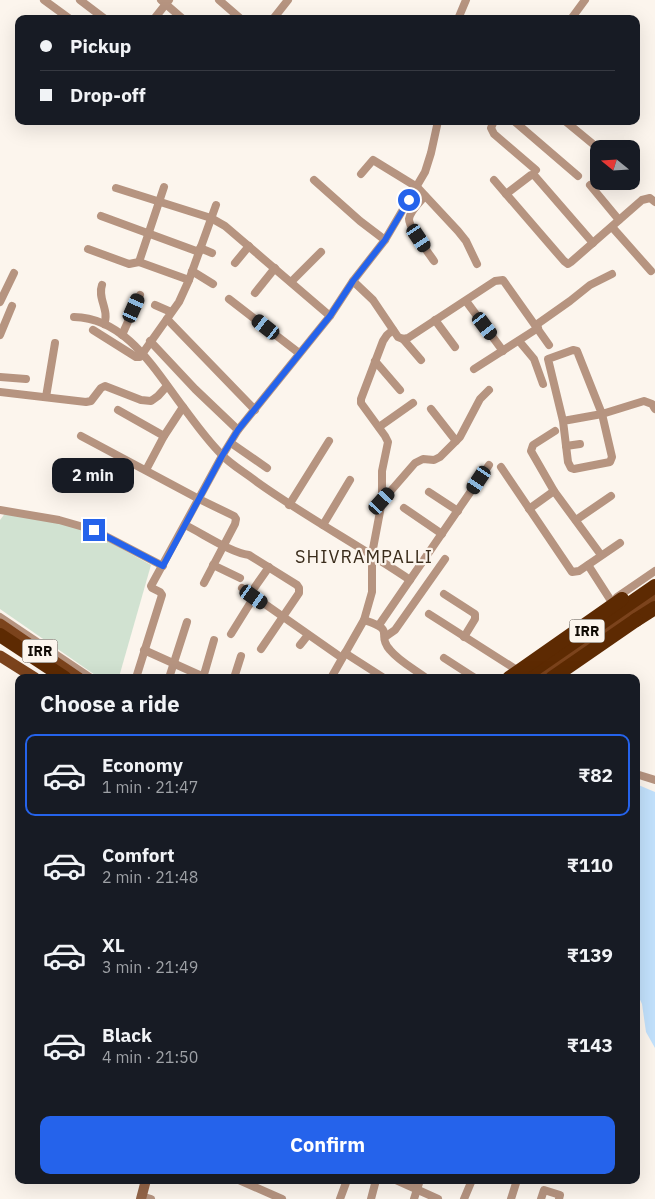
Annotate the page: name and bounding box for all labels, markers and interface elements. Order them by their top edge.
text: Pickup [70,34,131,58]
text: Drop-off [70,83,146,107]
north arrow [590,140,640,190]
map controls [590,140,640,190]
route start [398,189,420,211]
car [404,221,433,255]
car [121,291,146,325]
car [469,310,500,342]
car [249,312,282,342]
callout: 2 min [53,458,135,492]
car [464,463,493,497]
text: 2 min [72,465,114,485]
car [366,485,397,517]
route end [83,519,105,541]
district label: SHIVRAMPALLI [295,545,433,568]
car [237,582,270,612]
road number: IRR [570,620,604,642]
road number: IRR [22,640,58,662]
text: Choose a ride [40,689,180,718]
icon: car [42,753,87,798]
text: Economy [102,753,183,777]
text: ₹82 [578,763,613,787]
text: 1 min · 21:47 [102,777,198,797]
icon: car [42,843,87,888]
text: Comfort [102,843,175,867]
text: ₹110 [567,853,613,877]
text: 2 min · 21:48 [102,867,198,887]
icon: car [42,933,87,978]
text: XL [102,933,125,957]
text: ₹139 [567,943,613,967]
text: 3 min · 21:49 [102,957,198,977]
icon: car [42,1023,87,1068]
text: Black [102,1023,152,1047]
text: ₹143 [567,1033,613,1057]
text: 4 min · 21:50 [102,1047,198,1067]
button: Confirm [40,1116,615,1174]

